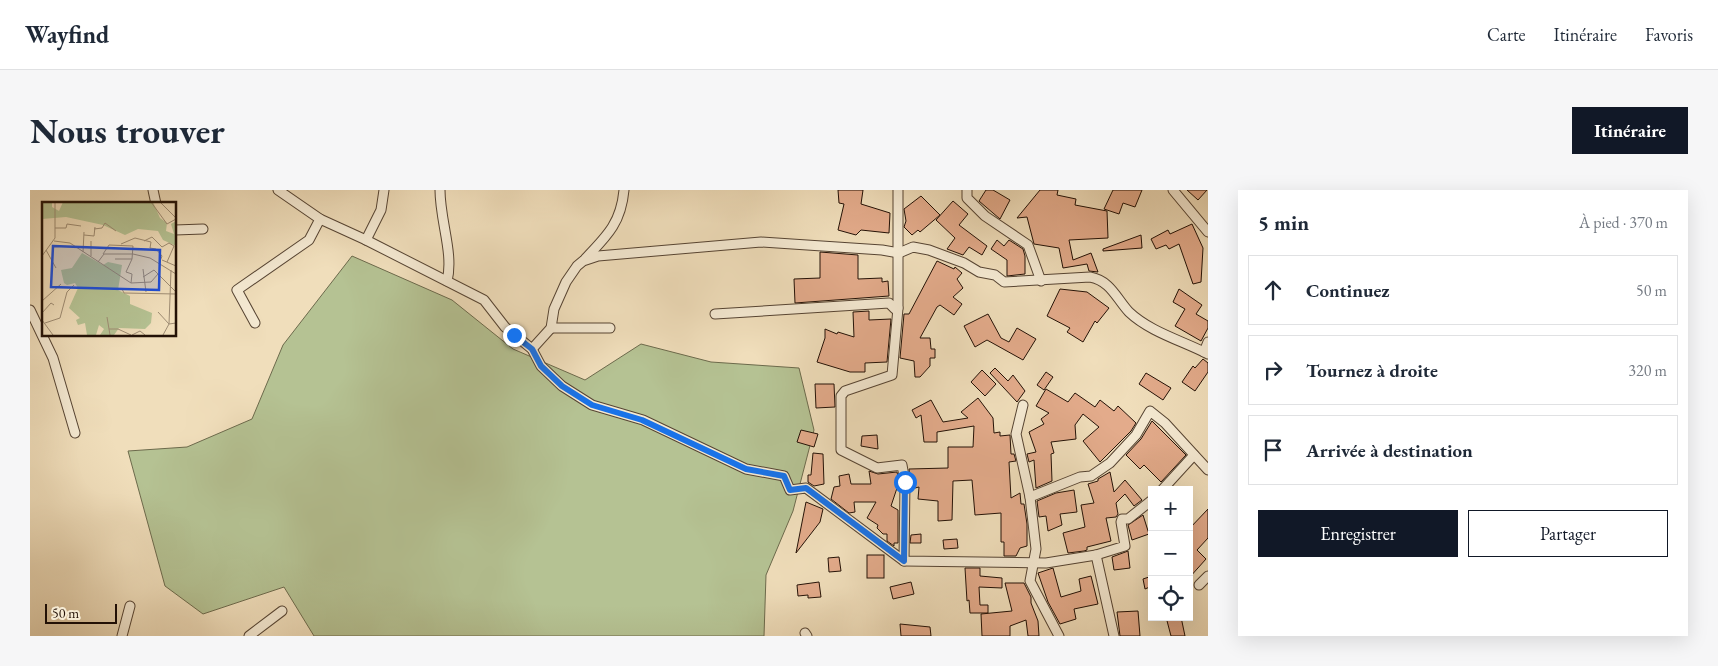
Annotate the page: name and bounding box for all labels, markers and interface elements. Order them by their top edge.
text: Wayfind [25,19,109,50]
text: Carte [1487,23,1526,46]
text: Itinéraire [1554,23,1617,46]
text: Favoris [1645,23,1693,46]
button: Itinéraire [1572,107,1688,154]
text: Nous trouver [30,108,225,153]
inset map [42,202,176,336]
text: 5 min [1258,209,1309,236]
text: À pied · 370 m [1579,212,1668,233]
icon: ahead [1259,276,1287,304]
text: Continuez [1306,278,1390,303]
text: 50 m [1636,280,1667,301]
route end [503,324,526,347]
icon: right [1259,356,1287,384]
text: Tournez à droite [1306,358,1438,383]
text: 320 m [1628,360,1667,381]
icon: arrive [1259,436,1287,464]
text: Arrivée à destination [1306,438,1473,463]
route start [894,471,917,494]
map controls [1148,486,1193,621]
button: + [1148,486,1193,531]
button: Enregistrer [1258,510,1458,557]
button: Partager [1468,510,1668,557]
button: − [1148,531,1193,576]
button: locate [1148,576,1193,621]
scale bar [45,601,118,624]
text: 50 m [52,604,79,622]

